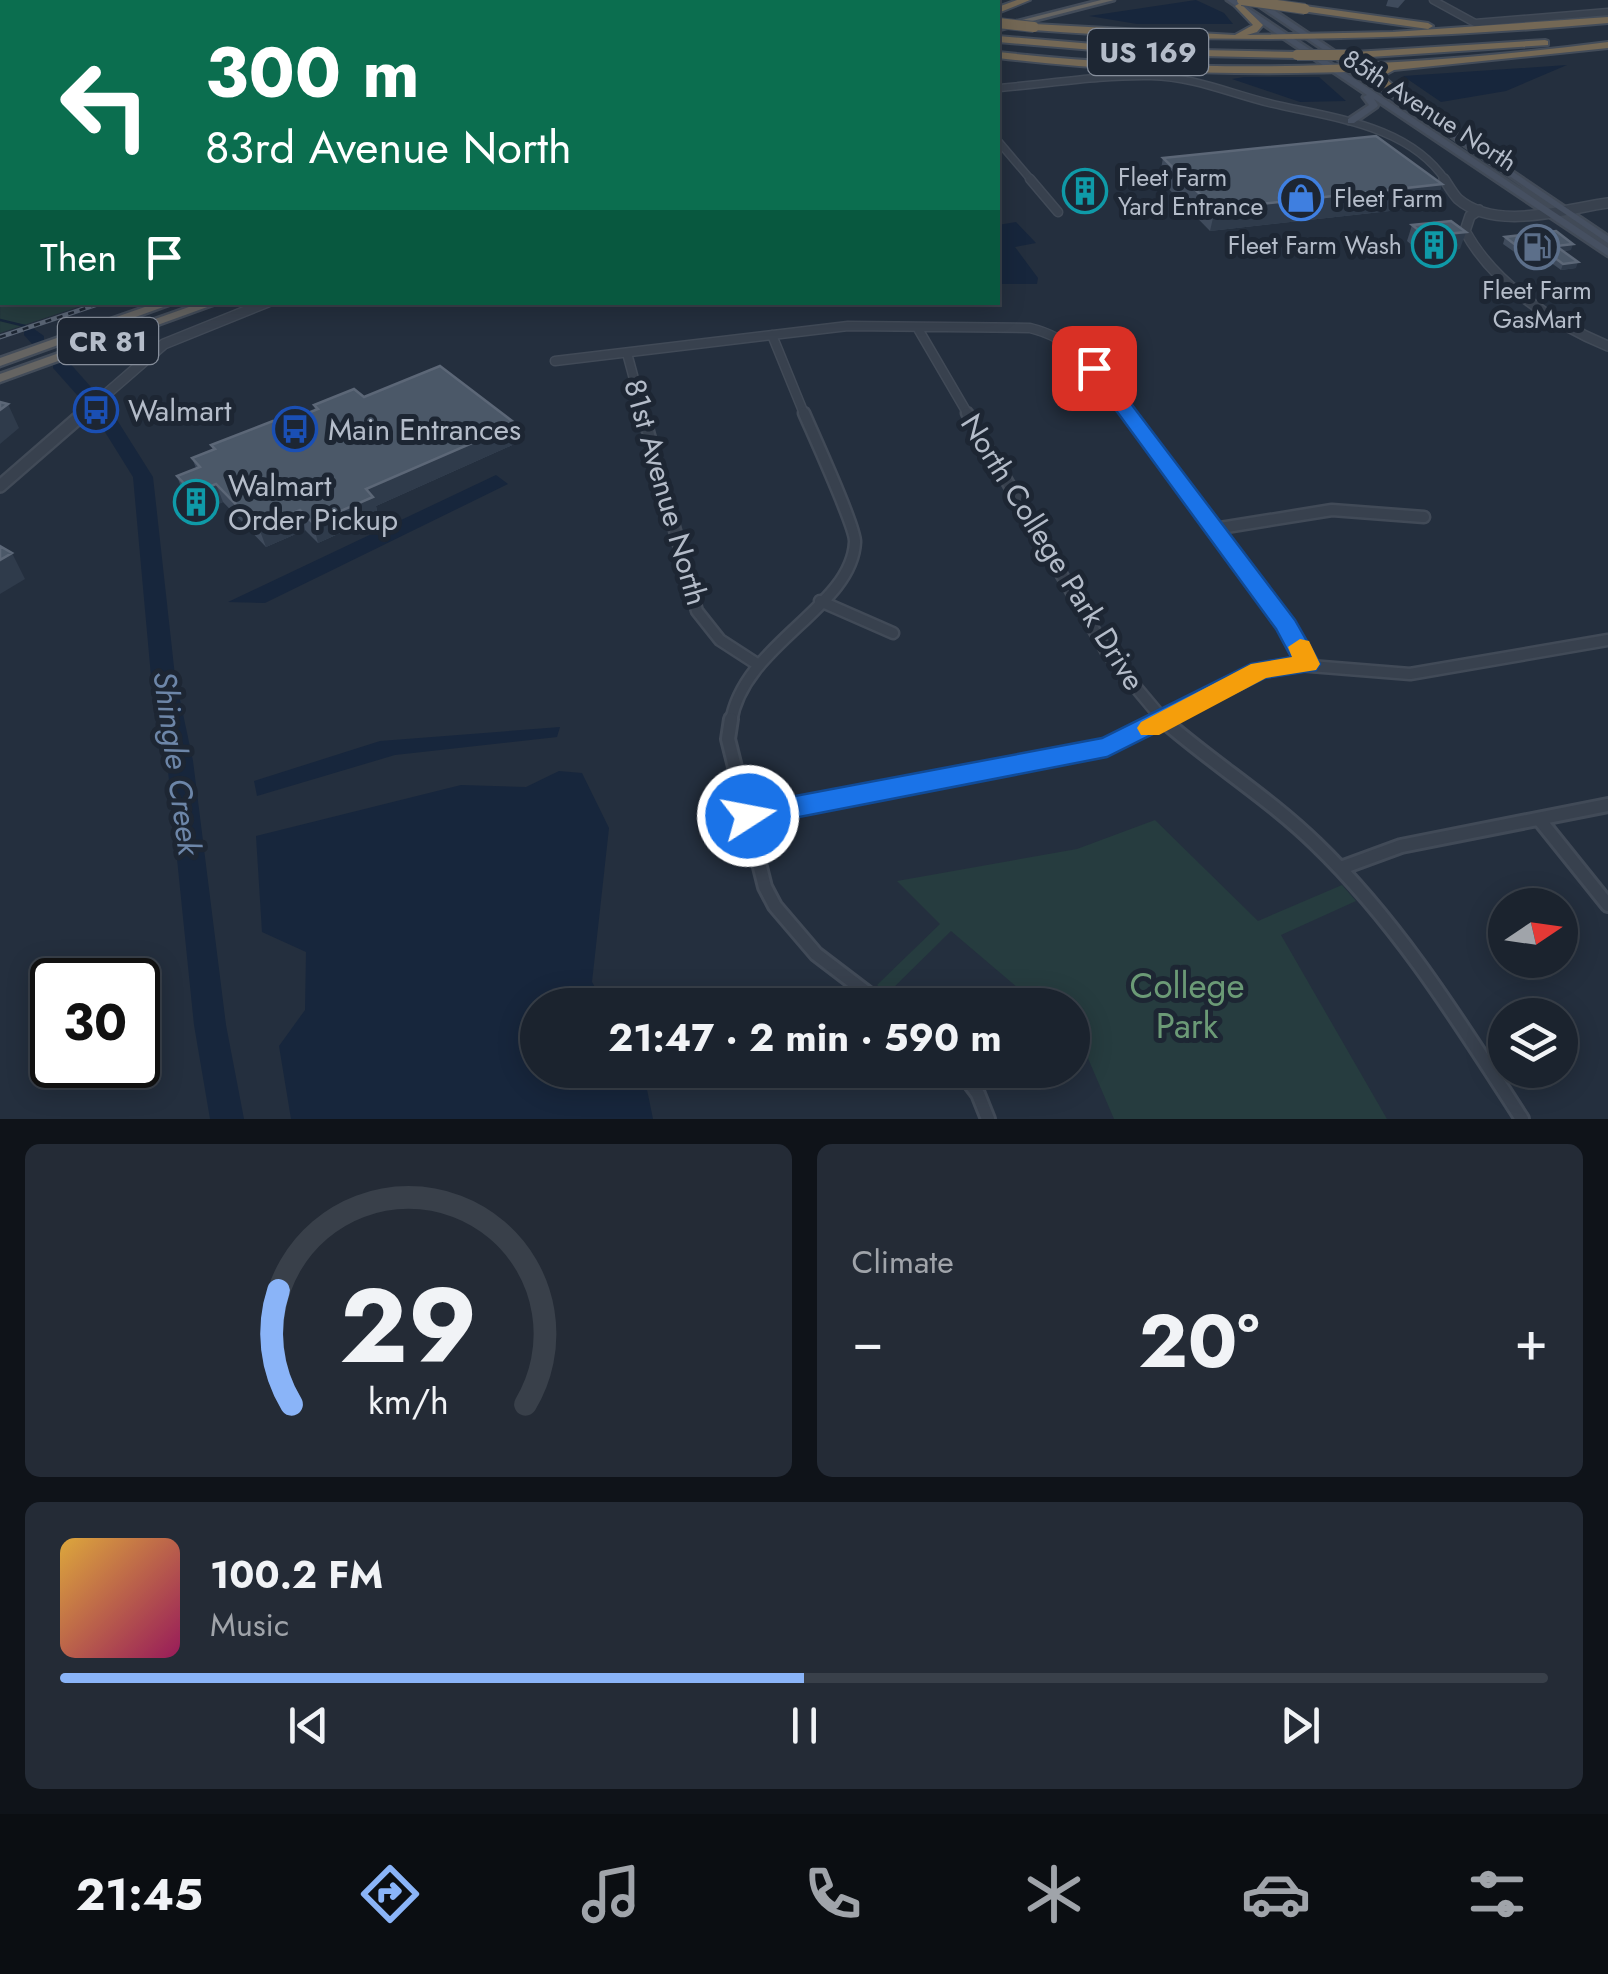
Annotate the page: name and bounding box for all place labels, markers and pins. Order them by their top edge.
place label: Fleet Farm Yard Entrance [1118,159,1263,224]
building icon: Fleet Farm Yard Entrance [1062,168,1108,214]
shop icon: Fleet Farm [1278,175,1324,221]
place label: Fleet Farm [1334,180,1443,216]
building icon: Fleet Farm Wash [1411,222,1457,268]
fuel station icon: Fleet Farm GasMart [1514,224,1560,270]
place label: Fleet Farm Wash [1228,227,1402,263]
place label: Fleet Farm GasMart [1482,272,1592,337]
pin [1052,326,1137,411]
bus stop icon: Walmart [73,387,119,433]
place label: Walmart [128,389,232,432]
bus stop icon: Main Entrances [272,406,318,452]
place label: Main Entrances [328,408,521,451]
place label: Walmart Order Pickup [228,464,398,541]
building icon: Walmart Order Pickup [173,479,219,525]

